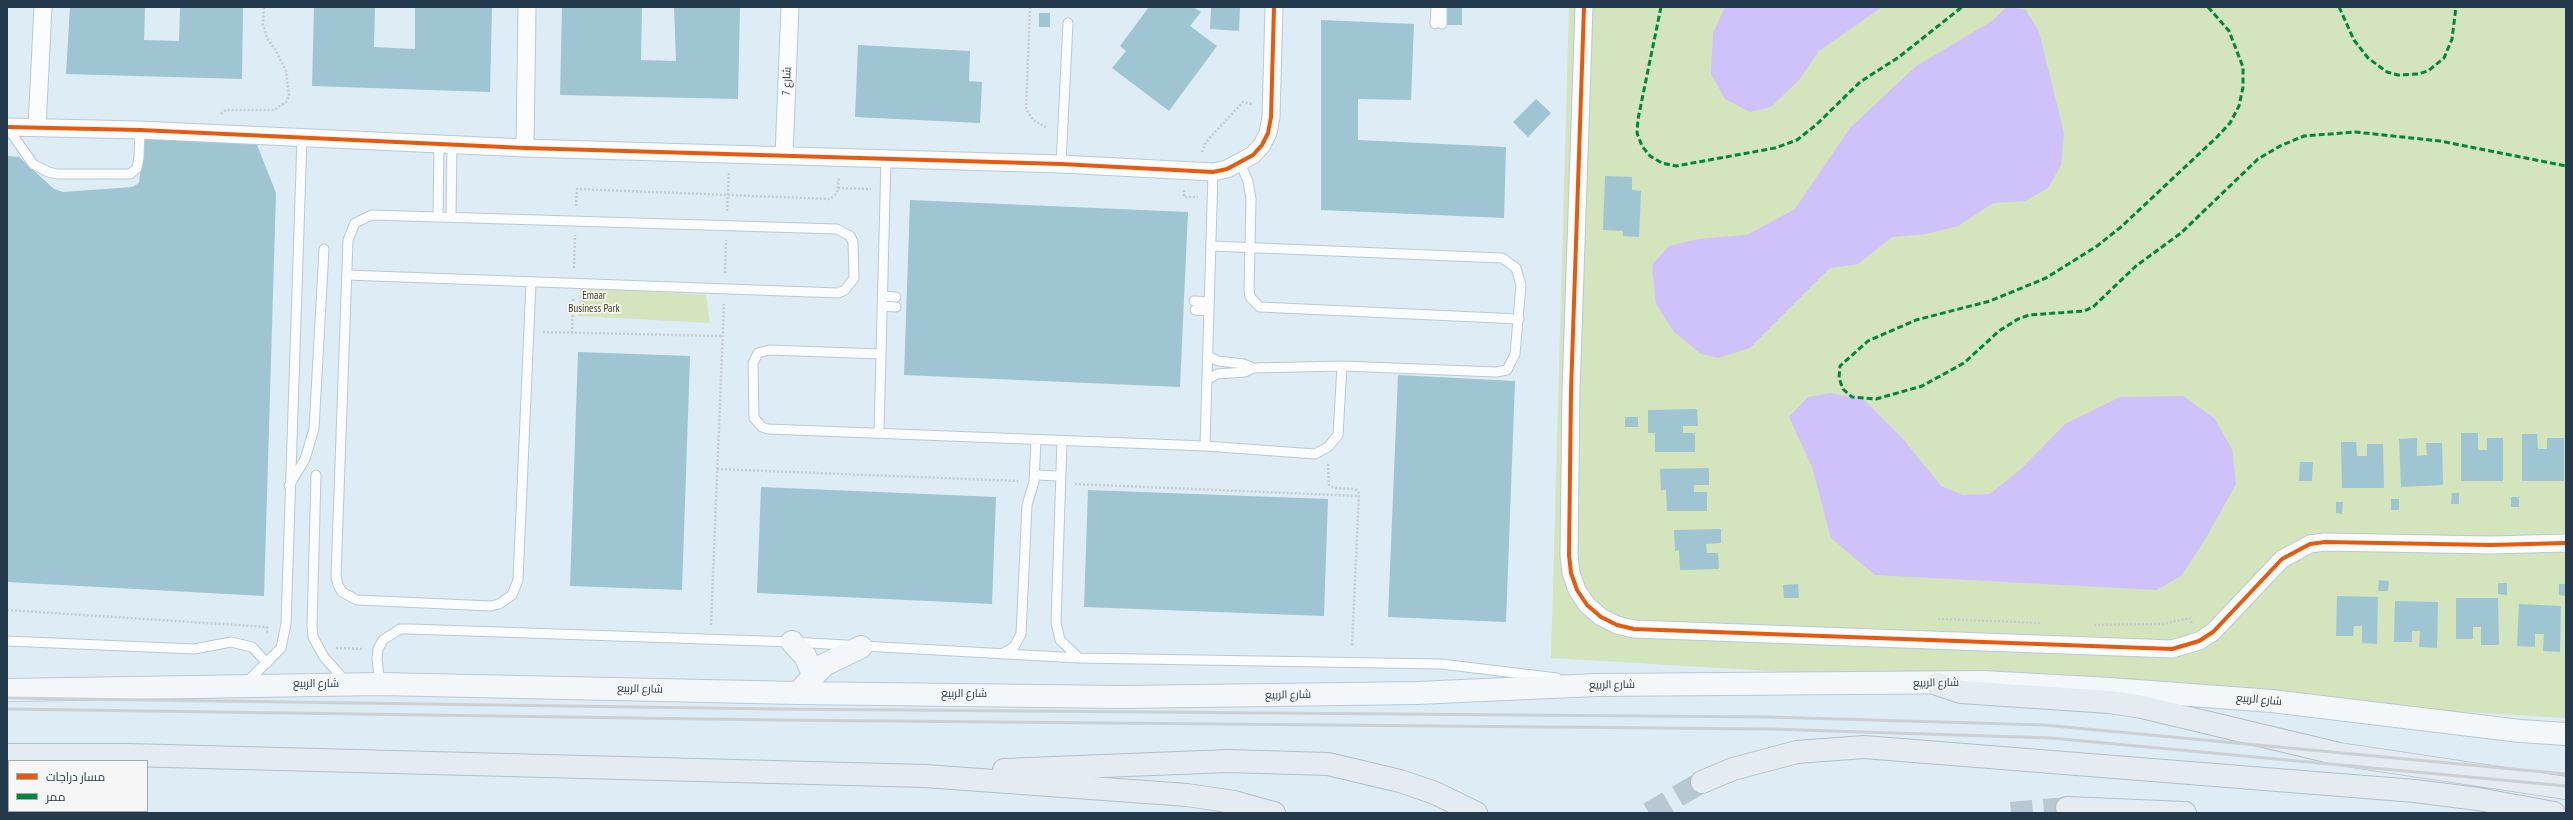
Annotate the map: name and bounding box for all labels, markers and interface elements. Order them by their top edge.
street label: شارع 7 [780,66,794,96]
park label: Emaar Business Park [568,289,620,315]
street label: شارع الربيع [1913,676,1959,690]
street label: شارع الربيع [293,677,339,691]
street label: شارع الربيع [1589,678,1635,692]
street label: شارع الربيع [617,682,663,696]
street label: شارع الربيع [941,687,987,701]
street label: شارع الربيع [1265,688,1311,702]
street label: شارع الربيع [2235,691,2283,709]
legend [8,760,148,812]
text: مسار دراجات [46,769,105,784]
text: ممر [46,789,65,804]

